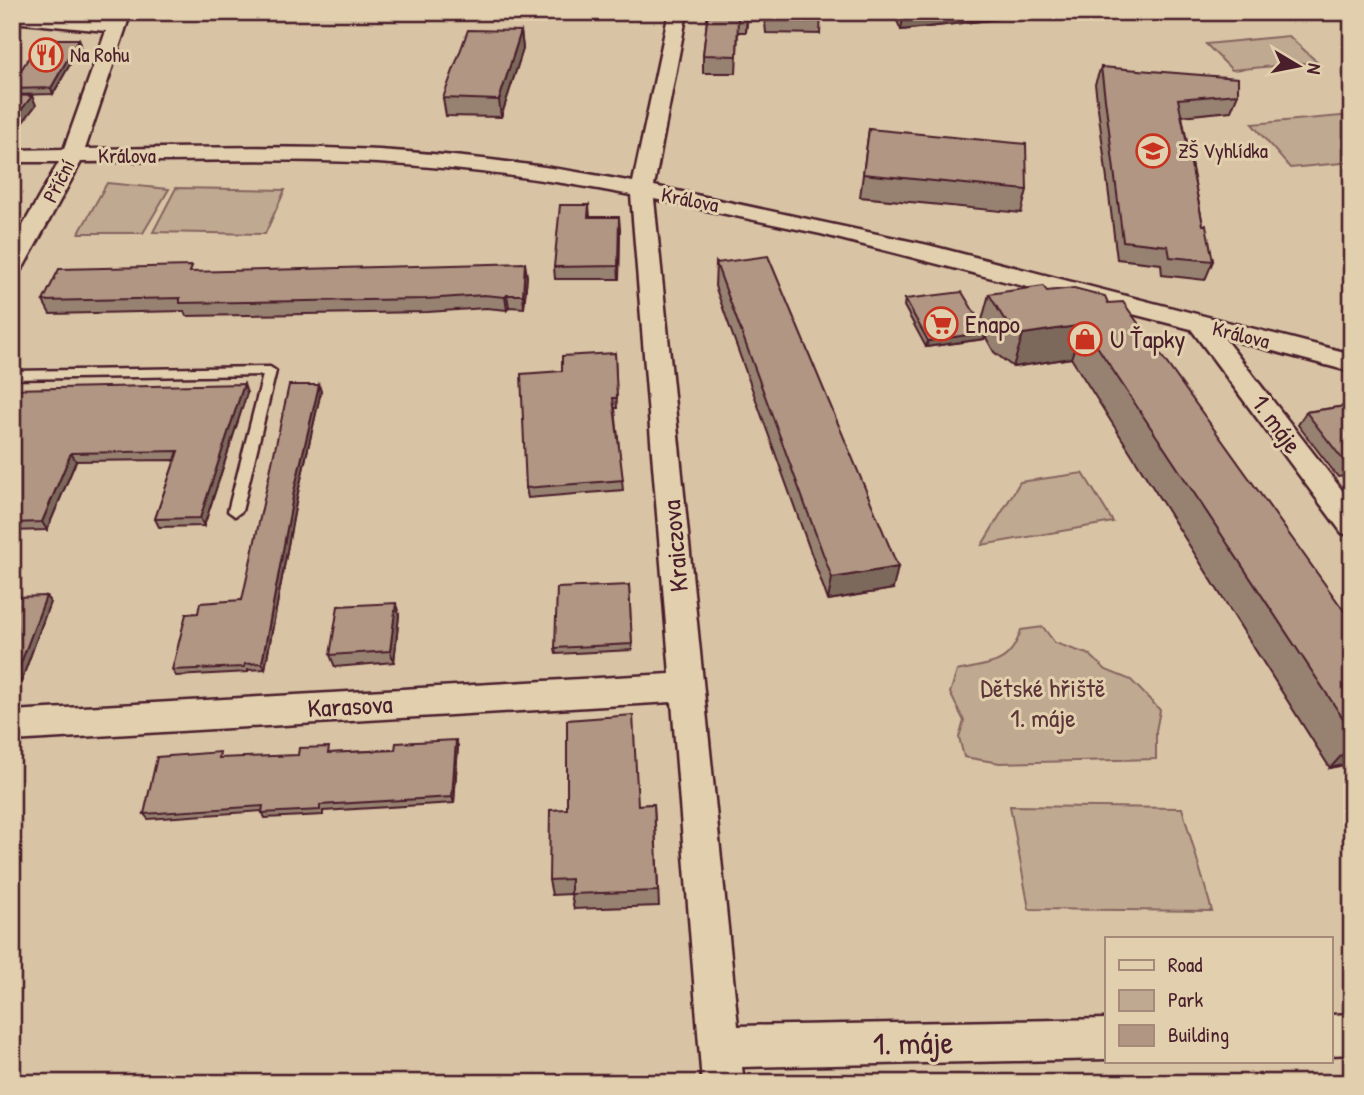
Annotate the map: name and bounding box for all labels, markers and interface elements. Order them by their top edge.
north arrow [1262,32,1332,102]
restaurant icon: Na Rohu [27,36,65,74]
place label: Na Rohu [70,40,130,69]
text: N [1301,62,1328,76]
school or university icon: ZŠ Vyhlídka [1134,132,1172,170]
place label: ZŠ Vyhlídka [1178,136,1268,165]
street label: Králova [98,141,156,170]
street label: Příční [35,154,82,208]
street label: Králova [659,180,721,219]
supermarket icon: Enapo [922,305,960,343]
place label: Enapo [965,306,1020,341]
street label: Králova [1209,313,1273,356]
shop icon: U Ťapky [1066,320,1104,358]
place label: U Ťapky [1110,321,1186,356]
street label: 1. máje [1244,387,1311,460]
street label: Kraiczova [653,499,696,593]
park label: Dětské hřiště 1. máje [981,670,1105,735]
street label: Karasova [307,686,393,725]
legend [1105,937,1332,1064]
text: Road [1168,950,1202,979]
text: Park [1168,985,1203,1014]
street label: 1. máje [872,1020,954,1065]
text: Building [1168,1020,1229,1049]

